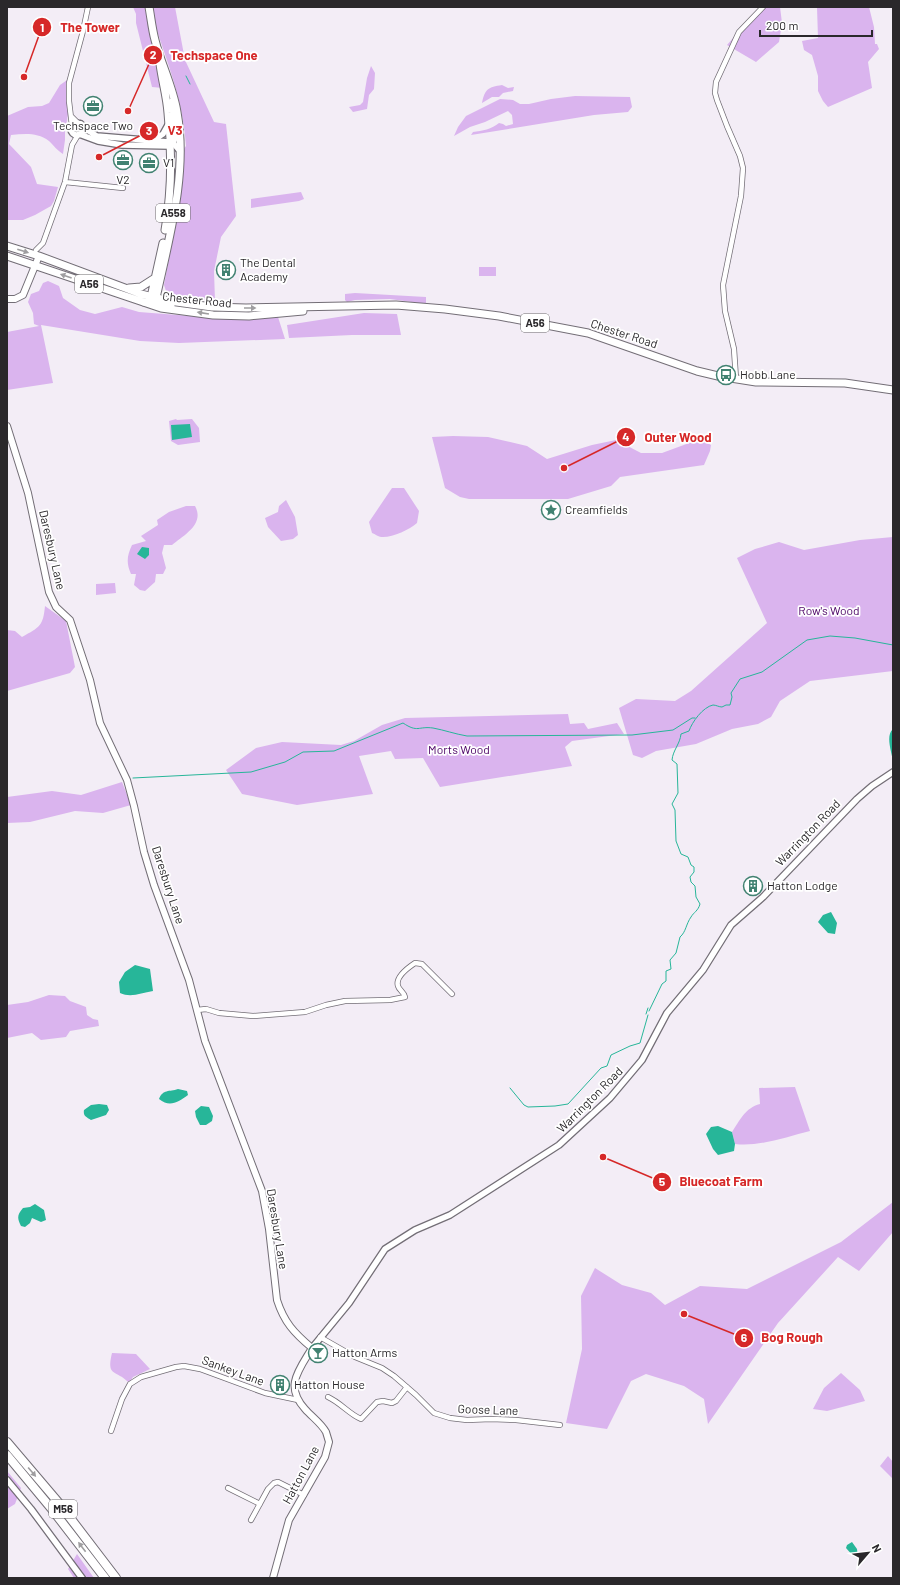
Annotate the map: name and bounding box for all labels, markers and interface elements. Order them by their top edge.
scale bar [760,12,872,38]
callout: The Tower [32,15,128,40]
text: 200 m [766,18,798,32]
text: The Tower [60,19,120,35]
text: 1 [40,20,44,34]
callout: Techspace One [143,43,266,68]
text: 2 [150,47,157,61]
text: Techspace One [170,47,258,63]
office icon: Techspace Two [82,95,104,117]
place label: Techspace Two [53,118,133,132]
callout: V3 [139,118,190,143]
text: V3 [167,122,183,138]
text: 3 [146,123,152,137]
office icon: V2 [112,149,134,171]
office icon: V1 [138,152,160,174]
place label: V1 [163,155,174,169]
place label: V2 [116,172,130,186]
road number: A558 [156,204,190,222]
one-way arrow [17,248,29,254]
place label: The Dental Academy [240,255,296,283]
building icon: The Dental Academy [215,259,237,281]
one-way arrow [60,273,72,279]
road number: A56 [75,275,103,293]
street label: Chester Road [162,288,232,310]
one-way arrow [244,305,257,311]
one-way arrow [197,310,210,316]
road number: A56 [521,314,549,332]
street label: Chester Road [589,316,660,350]
bus stop icon: Hobb Lane [715,364,737,386]
place label: Hobb Lane [740,367,796,381]
callout: Outer Wood [616,425,720,450]
text: 4 [622,429,630,443]
text: Outer Wood [644,429,712,445]
place icon: Creamfields [540,499,562,521]
place label: Creamfields [565,502,628,516]
street label: Daresbury Lane [37,509,69,591]
park label: Row's Wood [798,603,860,617]
park label: Morts Wood [428,742,490,756]
street label: Warrington Road [772,796,843,868]
street label: Daresbury Lane [150,844,188,925]
building icon: Hatton Lodge [742,875,764,897]
place label: Hatton Lodge [767,878,838,892]
street label: Warrington Road [554,1064,625,1135]
callout: Bluecoat Farm [652,1169,771,1194]
text: Bluecoat Farm [679,1173,763,1189]
text: 5 [659,1174,666,1188]
street label: Daresbury Lane [265,1188,291,1270]
callout: Bog Rough [734,1325,831,1350]
text: Bog Rough [761,1329,823,1345]
text: 6 [741,1330,748,1344]
bar icon: Hatton Arms [307,1342,329,1364]
place label: Hatton Arms [332,1345,397,1359]
street label: Sankey Lane [200,1352,266,1388]
building icon: Hatton House [269,1374,291,1396]
place label: Hatton House [294,1377,365,1391]
street label: Goose Lane [457,1401,519,1417]
street label: Hatton Lane [279,1443,321,1506]
one-way arrow [28,1466,37,1477]
road number: M56 [49,1500,77,1518]
north arrow [848,1533,888,1573]
one-way arrow [77,1541,86,1552]
text: N [870,1542,885,1554]

